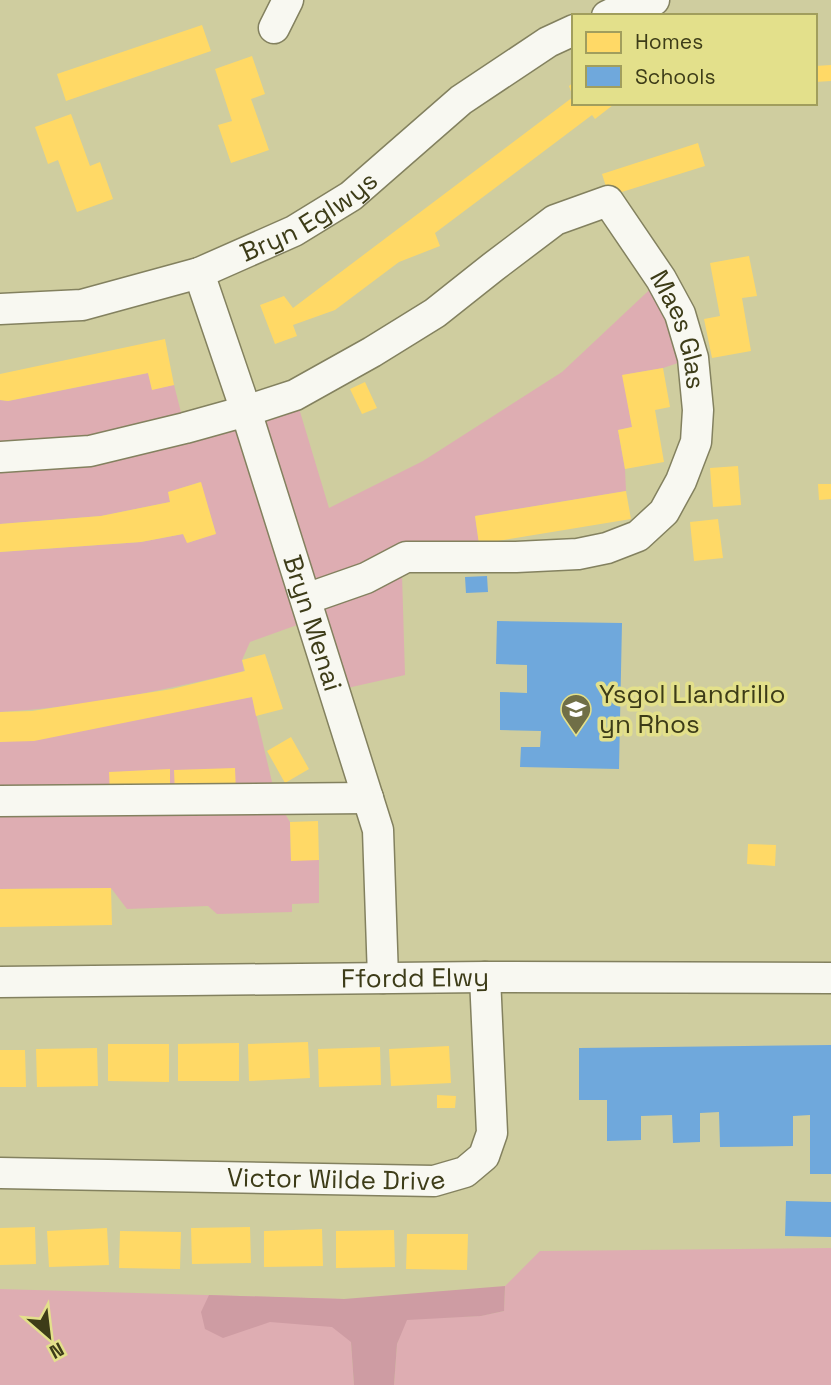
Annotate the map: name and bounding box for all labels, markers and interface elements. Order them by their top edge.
legend [572,14,817,105]
text: Homes [635,28,703,55]
text: Schools [635,63,715,90]
street label: Bryn Eglwys [235,164,385,270]
street label: Maes Glas [642,264,713,391]
street label: Bryn Menai [275,551,350,695]
place label: Ysgol Llandrillo yn Rhos [599,677,785,741]
school or university icon: Ysgol Llandrillo yn Rhos [559,692,593,736]
street label: Ffordd Elwy [341,960,489,995]
street label: Victor Wilde Drive [227,1160,449,1199]
north arrow [14,1301,84,1371]
text: N [45,1337,68,1365]

